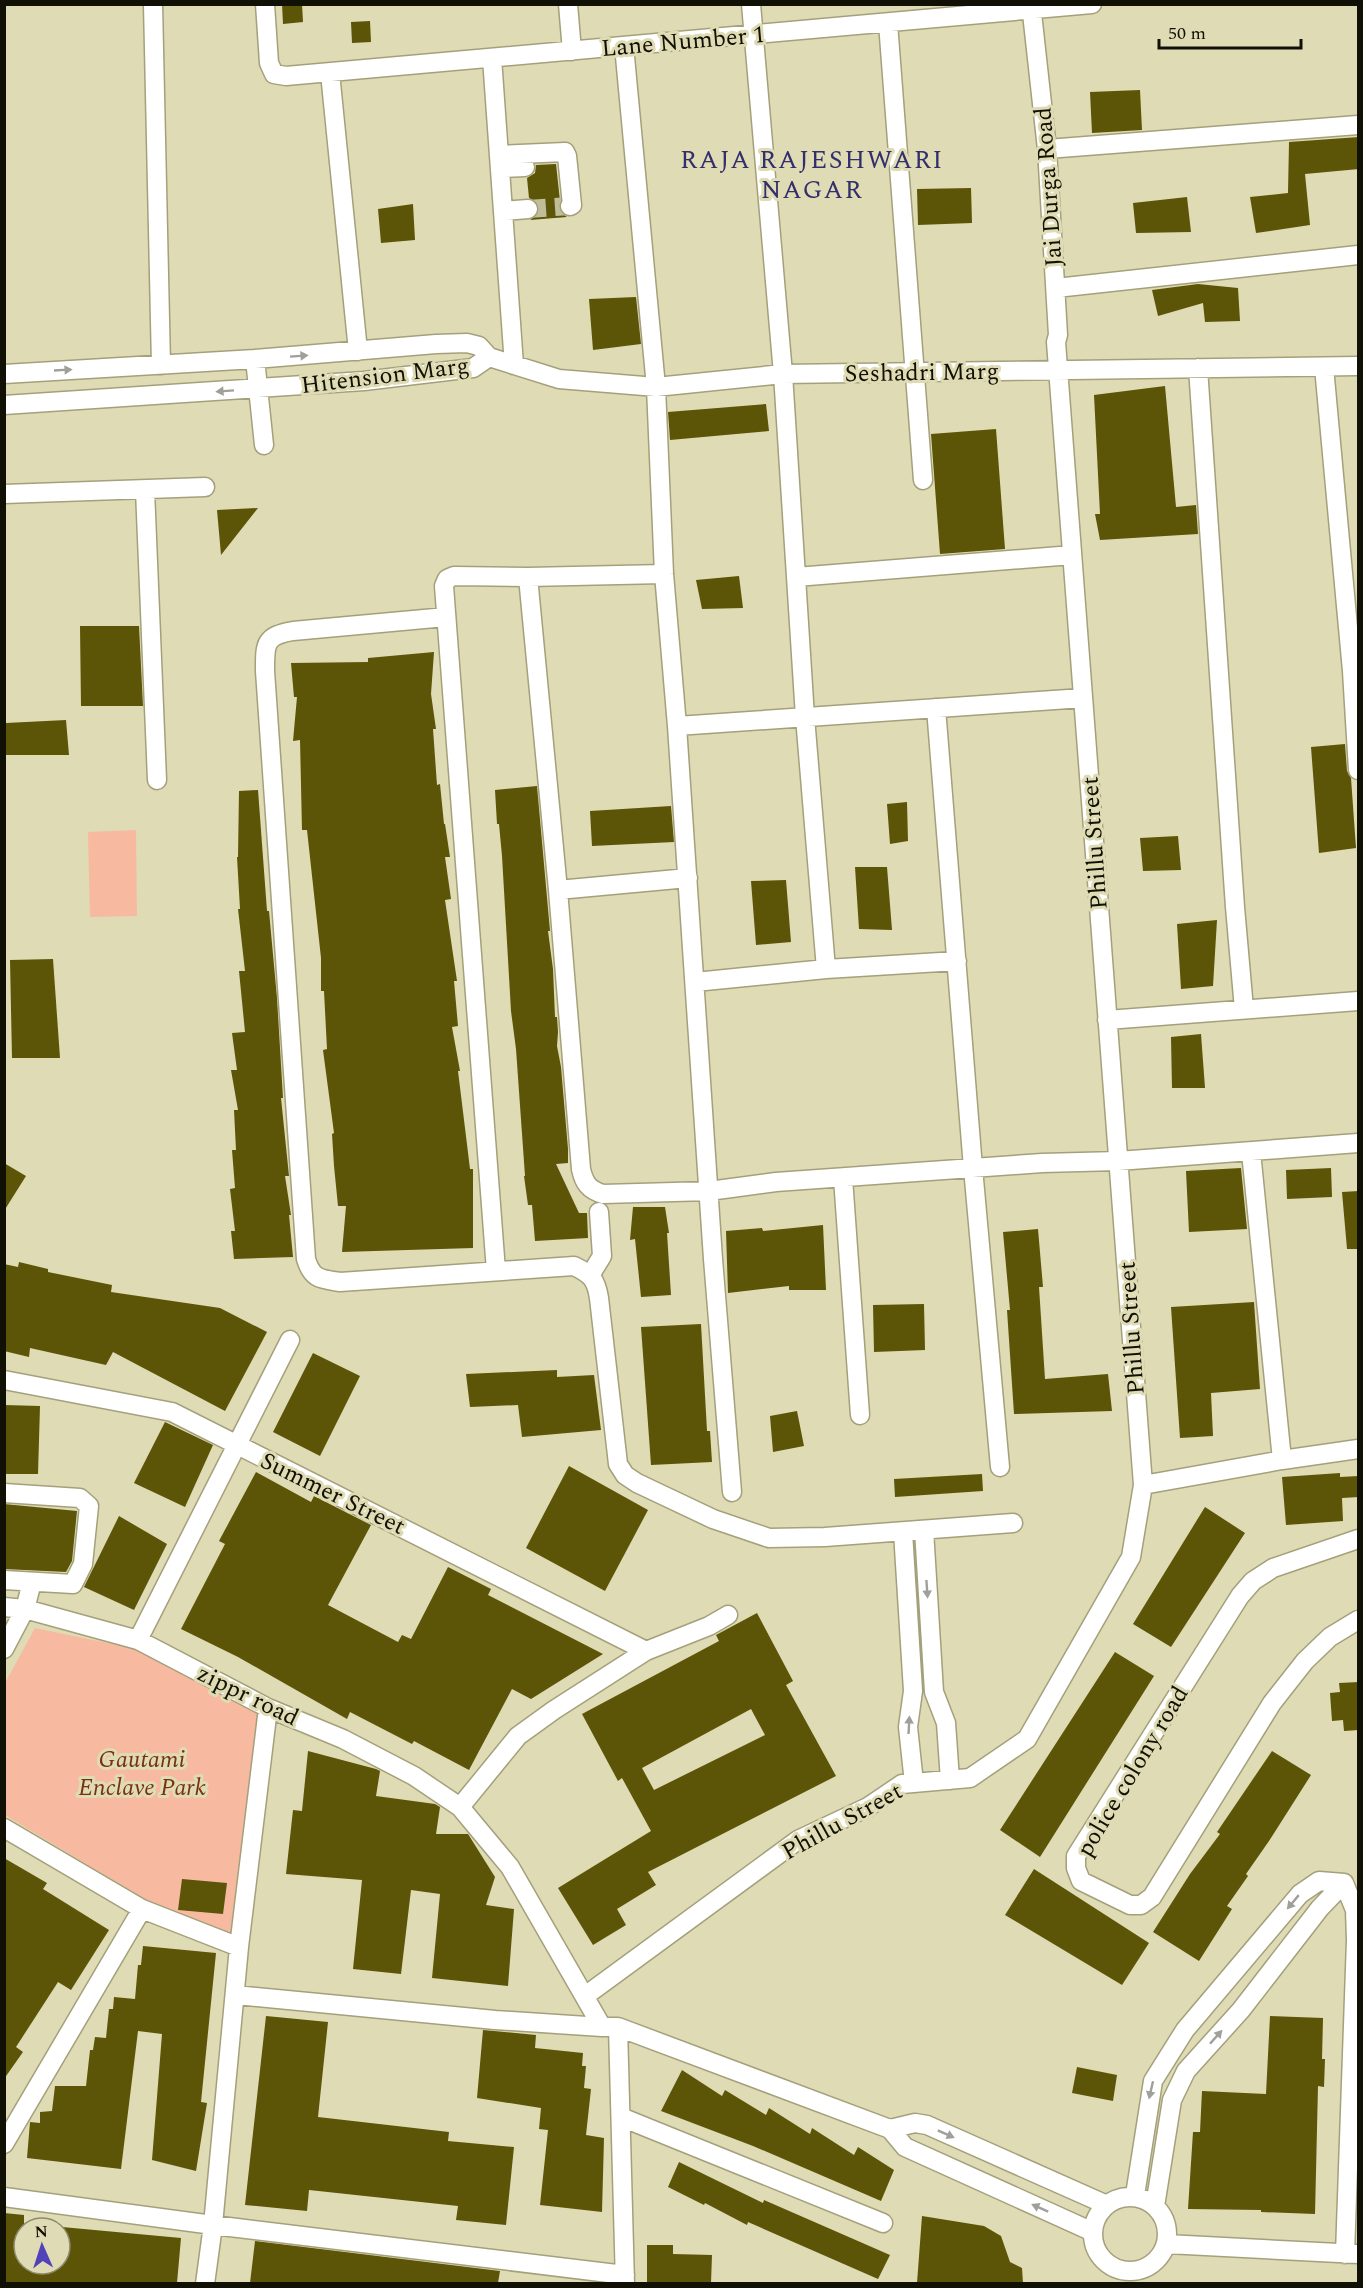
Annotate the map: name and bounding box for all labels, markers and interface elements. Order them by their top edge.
scale bar [1159,12,1302,50]
street label: Lane Number 1 [600,17,766,67]
text: 50 m [1168,20,1206,47]
street label: Jai Durga Road [1025,106,1073,268]
district label: RAJA RAJESHWARI NAGAR [680,140,944,210]
street label: Hitension Marg [299,348,471,404]
one-way arrow [290,351,309,361]
street label: Seshadri Marg [844,354,1000,392]
one-way arrow [53,366,72,375]
one-way arrow [215,387,234,396]
street label: Phillu Street [1072,775,1118,911]
street label: Phillu Street [1109,1260,1155,1396]
street label: Summer Street [254,1443,411,1545]
one-way arrow [923,1579,932,1598]
street label: zippr road [190,1656,305,1736]
street label: police colony road [1068,1679,1198,1864]
one-way arrow [905,1715,914,1734]
park label: Gautami Enclave Park [78,1742,206,1806]
street label: Phillu Street [775,1774,909,1870]
one-way arrow [1287,1894,1300,1909]
one-way arrow [1209,2030,1223,2045]
one-way arrow [1145,2081,1155,2099]
one-way arrow [938,2129,956,2139]
one-way arrow [1031,2203,1048,2212]
north arrow [12,2216,72,2276]
text: N [34,2220,48,2244]

